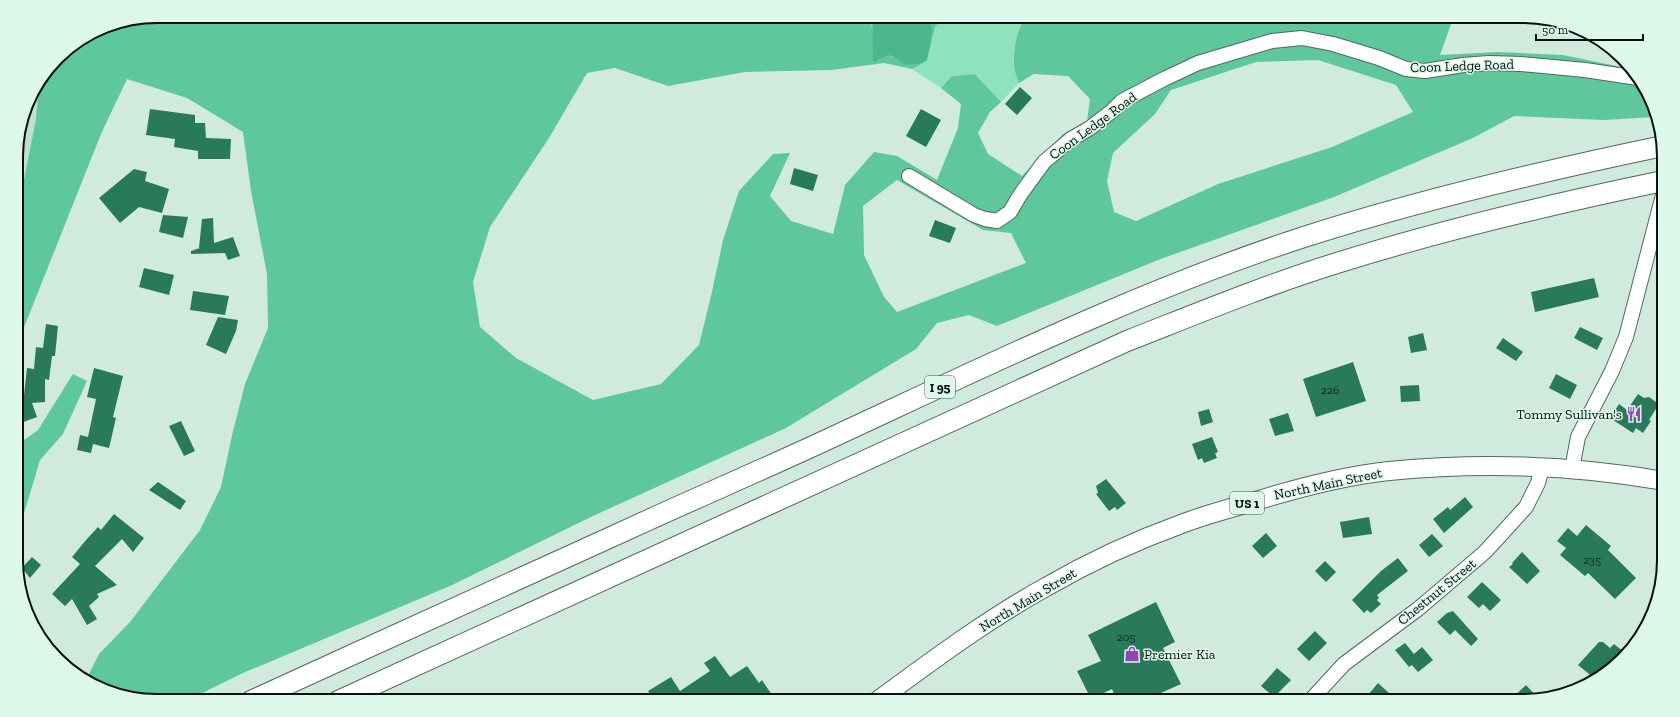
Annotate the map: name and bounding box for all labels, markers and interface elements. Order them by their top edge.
scale bar [1536,16,1643,42]
text: 50 m [1542,23,1569,37]
street label: Coon Ledge Road [1410,56,1515,76]
street label: Coon Ledge Road [1046,88,1140,163]
road number: I 95 [925,376,955,398]
house number: 226 [1321,383,1339,397]
restaurant icon: Tommy Sullivan's [1625,405,1643,423]
place label: Tommy Sullivan's [1516,406,1622,423]
street label: North Main Street [1272,464,1384,504]
road number: US 1 [1230,492,1264,514]
house number: 235 [1583,553,1601,567]
street label: Chestnut Street [1394,555,1480,629]
street label: North Main Street [976,564,1080,636]
house number: 205 [1116,630,1136,644]
shop icon: Premier Kia [1123,645,1141,663]
place label: Premier Kia [1144,646,1216,663]

